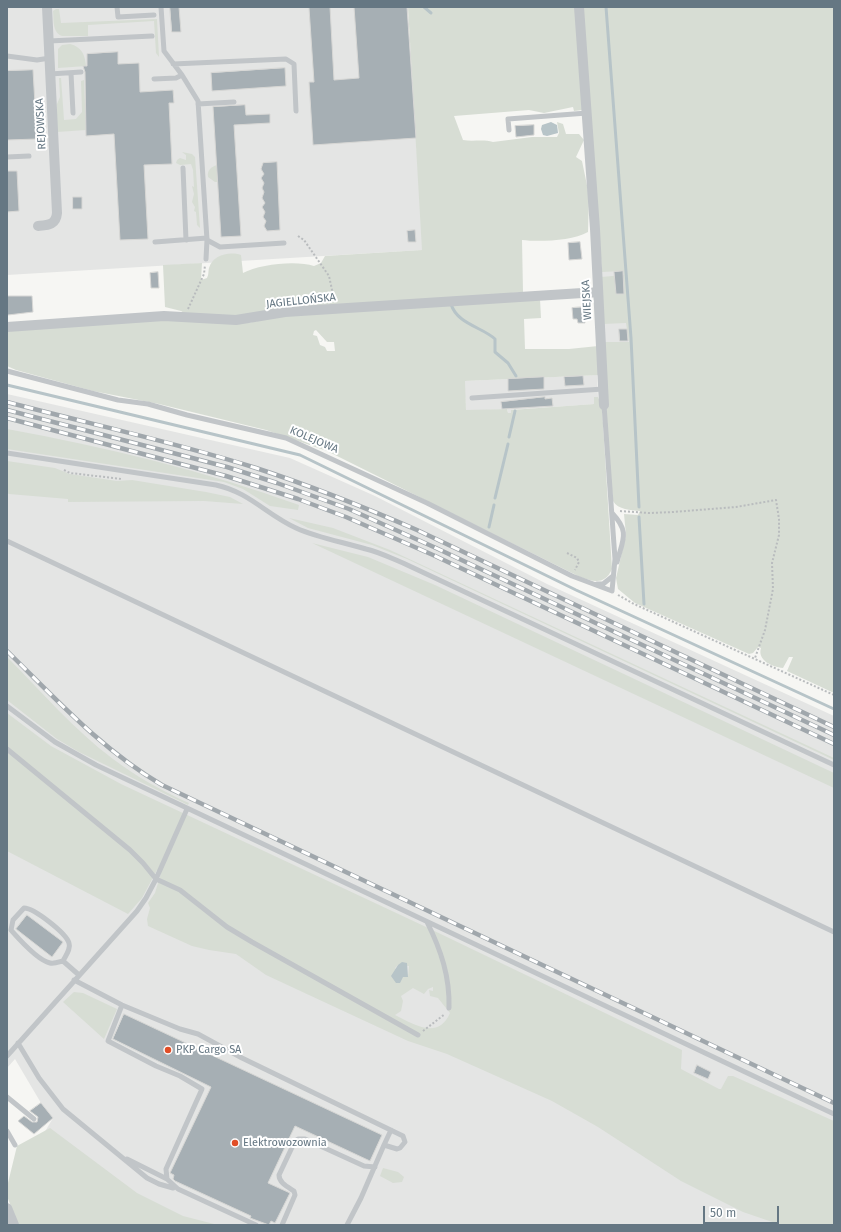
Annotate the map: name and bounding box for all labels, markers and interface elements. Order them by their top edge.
street label: REJOWSKA [33,98,49,150]
street label: WIEJSKA [579,280,595,320]
street label: JAGIELLOŃSKA [266,291,336,311]
street label: KOLEJOWA [288,424,340,456]
place label: PKP Cargo SA [176,1043,241,1057]
marker: PKP Cargo SA [163,1045,173,1055]
place label: Elektrowozownia [243,1136,327,1150]
marker: Elektrowozownia [230,1138,240,1148]
scale bar [705,1198,781,1224]
text: 50 m [710,1206,736,1220]

